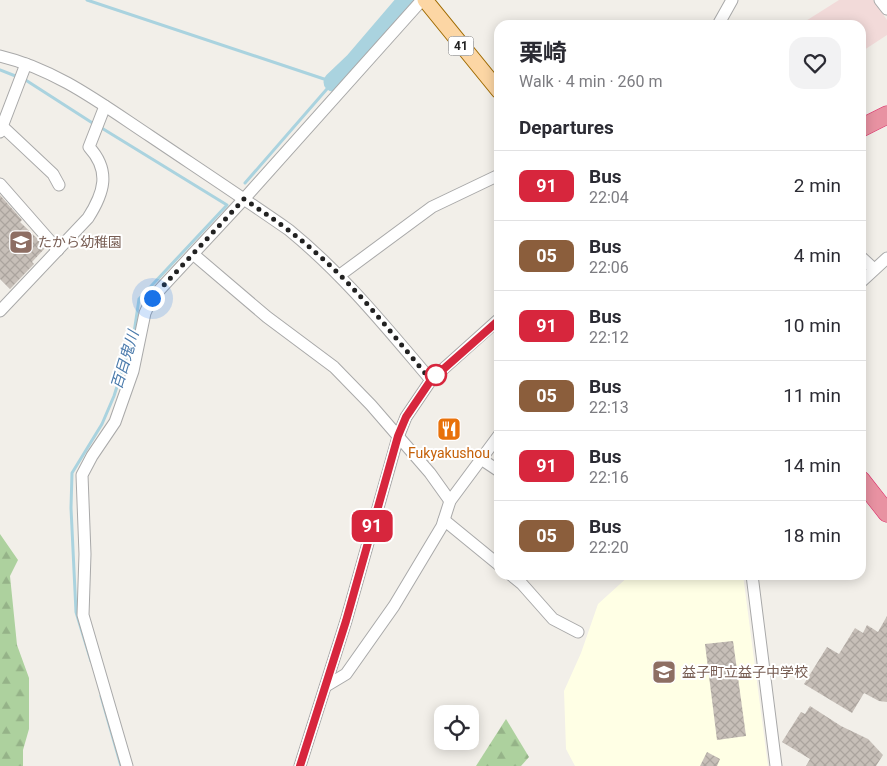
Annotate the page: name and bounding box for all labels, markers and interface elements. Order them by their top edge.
road number: 41 [448,36,474,56]
button: heart [789,37,841,89]
text: 栗崎 [519,39,567,67]
text: Walk · 4 min · 260 m [519,72,663,91]
text: Departures [519,116,614,139]
text: Bus [589,165,622,188]
text: 2 min [794,174,841,197]
text: 91 [536,175,557,196]
text: 22:04 [589,188,629,207]
school or university icon: たから幼稚園 [8,229,34,255]
place label: たから幼稚園 [38,234,122,250]
text: Bus [589,235,622,258]
text: 4 min [794,244,841,267]
text: 05 [536,245,557,266]
text: 22:06 [589,258,629,277]
your location [140,286,165,311]
text: Bus [589,305,622,328]
text: 10 min [783,314,841,337]
text: 91 [536,315,557,336]
water label: 百目鬼川 [108,327,143,391]
text: 22:12 [589,328,629,347]
unlabelled marker [425,364,447,386]
text: Bus [589,375,622,398]
text: 11 min [783,384,841,407]
text: 05 [536,385,557,406]
text: 22:13 [589,398,629,417]
restaurant icon: Fukyakushou [436,416,462,442]
place label: Fukyakushou [408,445,490,461]
text: Bus [589,445,622,468]
text: 14 min [783,454,841,477]
text: 91 [536,455,557,476]
text: 22:16 [589,468,629,487]
line badge: 91 [350,510,394,542]
text: 91 [362,515,382,536]
text: Bus [589,515,622,538]
text: 18 min [783,524,841,547]
text: 05 [536,525,557,546]
text: 22:20 [589,538,629,557]
school or university icon: 益子町立益子中学校 [651,659,677,685]
place label: 益子町立益子中学校 [682,664,808,680]
map controls [434,705,479,750]
button: locate [434,705,479,750]

